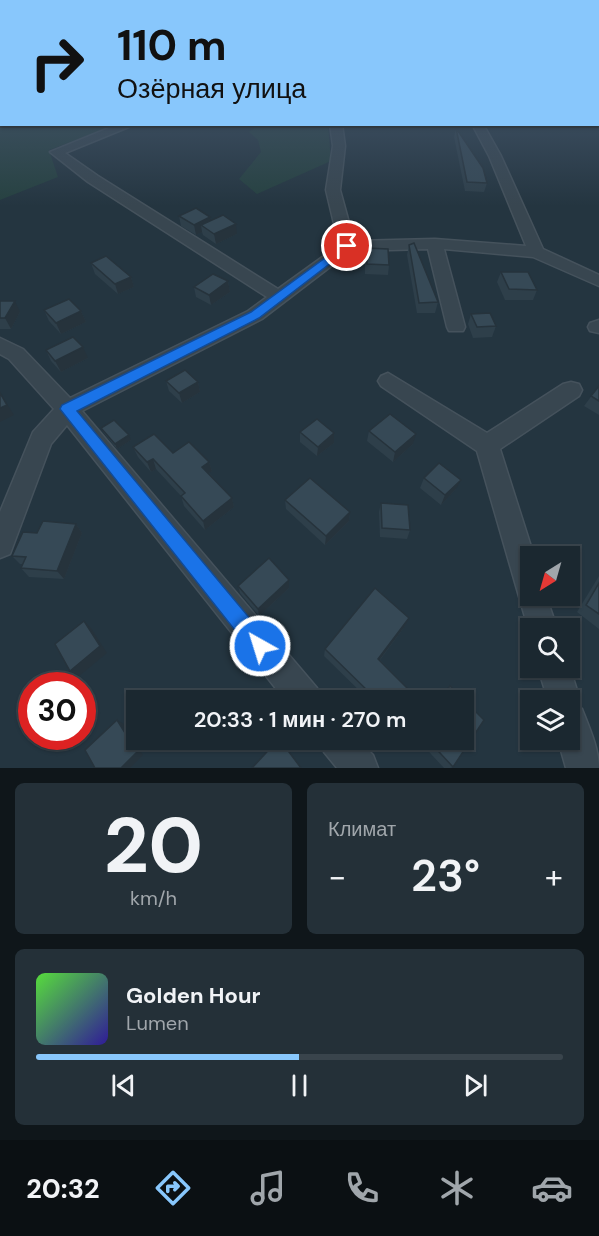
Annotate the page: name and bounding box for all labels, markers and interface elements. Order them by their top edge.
text: 110 m [117,18,227,73]
icon: right [18,24,96,102]
text: Озёрная улица [117,71,306,106]
pin [321,220,372,271]
icon: arrive [330,229,363,262]
north arrow [520,546,580,606]
map controls [520,546,580,750]
position arrow [228,614,292,678]
button: search [520,618,580,678]
speed limit sign: 30 [18,672,96,750]
button: layers [520,690,580,750]
text: 20:33 · 1 мин · 270 m [194,705,406,734]
text: 20 [104,795,203,896]
text: Климат [328,816,396,842]
text: 23° [411,846,480,905]
text: − [328,855,346,898]
text: + [545,855,563,898]
text: km/h [130,885,177,911]
text: Golden Hour [126,981,261,1010]
text: Lumen [126,1010,189,1036]
icon: previous [107,1069,140,1102]
icon: pause [283,1069,316,1102]
icon: next [459,1069,492,1102]
icon: directions [152,1167,194,1209]
icon: music [247,1167,289,1209]
icon: phone [341,1167,383,1209]
icon: climate [436,1167,478,1209]
icon: car [531,1167,573,1209]
text: 20:32 [26,1171,100,1206]

